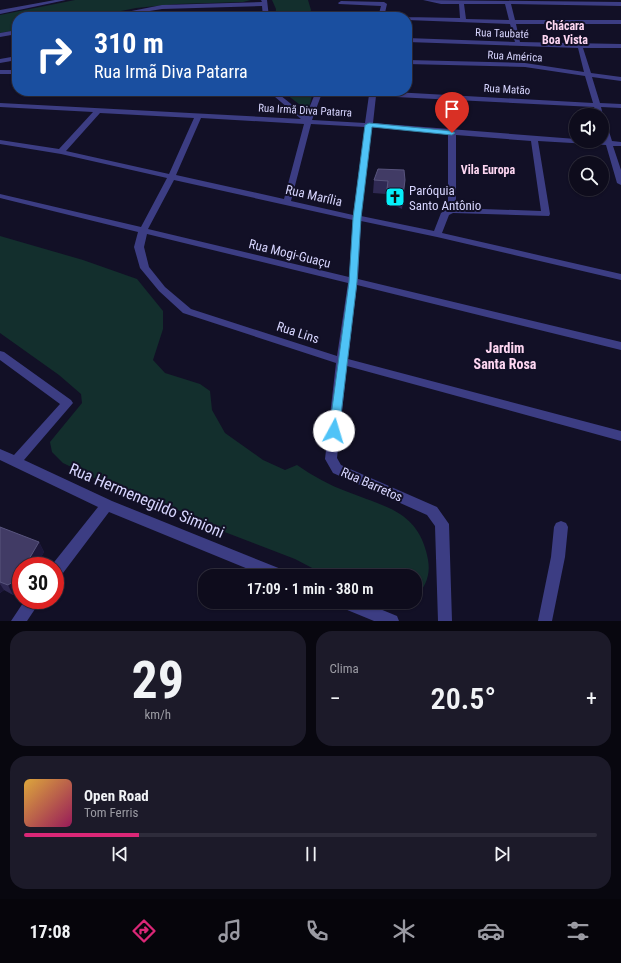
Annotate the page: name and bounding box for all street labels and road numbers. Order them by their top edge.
street label: Rua Taubaté [475,26,529,41]
street label: Rua América [487,49,543,64]
street label: Rua Matão [483,82,531,97]
street label: Rua Irmã Diva Patarra [258,102,352,119]
street label: Rua Marília [284,182,344,209]
street label: Rua Mogi-Guaçu [247,236,332,271]
street label: Rua Lins [275,319,321,346]
street label: Rua Hermenegildo Simioni [66,459,227,542]
street label: Rua Barretos [339,464,405,505]

